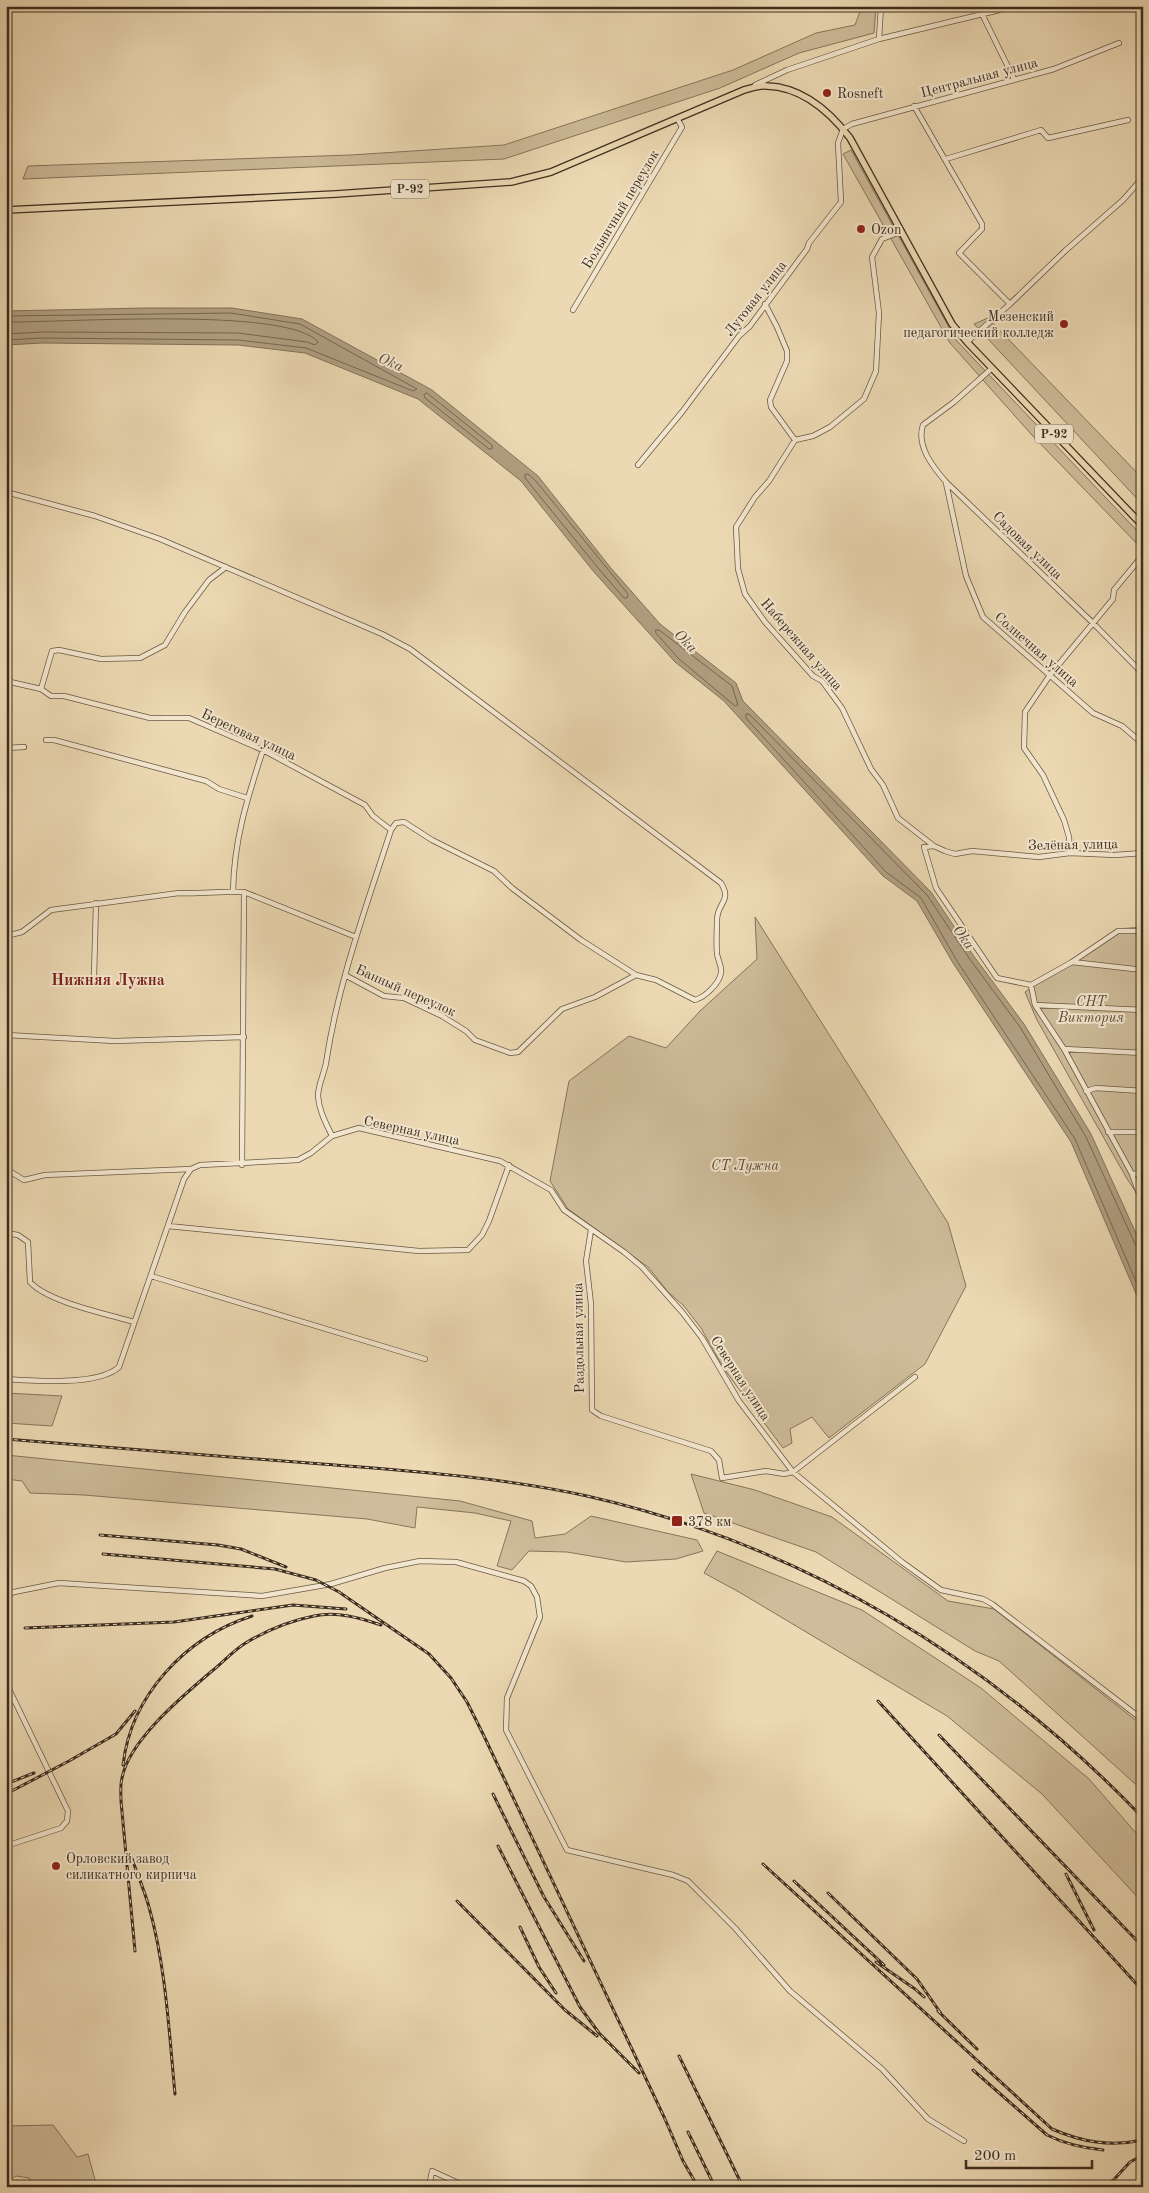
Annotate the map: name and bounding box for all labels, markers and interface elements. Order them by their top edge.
street label: Центральная улица [919,56,1039,100]
marker: Rosneft [821,87,833,99]
place label: Rosneft [837,87,884,101]
street label: Больничный переулок [580,148,662,271]
road number: Р-92 [391,180,429,198]
marker: Ozon [855,223,867,235]
place label: Ozon [871,223,902,237]
street label: Луговая улица [722,258,789,339]
place label: Мезенский педагогический колледж [903,310,1054,340]
marker: Мезенский педагогический колледж [1058,318,1070,330]
water label: Oka [375,351,405,376]
road number: Р-92 [1035,424,1073,444]
street label: Садовая улица [990,509,1065,582]
street label: Набережная улица [758,596,845,693]
street label: Солнечная улица [992,610,1081,690]
water label: Oka [670,628,699,657]
street label: Береговая улица [199,707,298,763]
street label: Зелёная улица [1028,837,1118,853]
water label: Oka [949,923,976,953]
street label: Банный переулок [353,962,458,1019]
district label: Нижняя Лужна [51,973,165,989]
park label: СНТ Виктория [1057,995,1125,1026]
street label: Северная улица [362,1114,461,1148]
park label: СТ Лужна [711,1159,779,1174]
street label: Раздольная улица [571,1282,587,1393]
street label: Северная улица [708,1334,773,1423]
marker: 378 км [670,1514,684,1528]
place label: 378 км [688,1515,731,1529]
place label: Орловский завод силикатного кирпича [66,1852,197,1882]
marker: Орловский завод силикатного кирпича [50,1860,62,1872]
scale bar [966,2138,1093,2170]
text: 200 m [974,2149,1016,2164]

